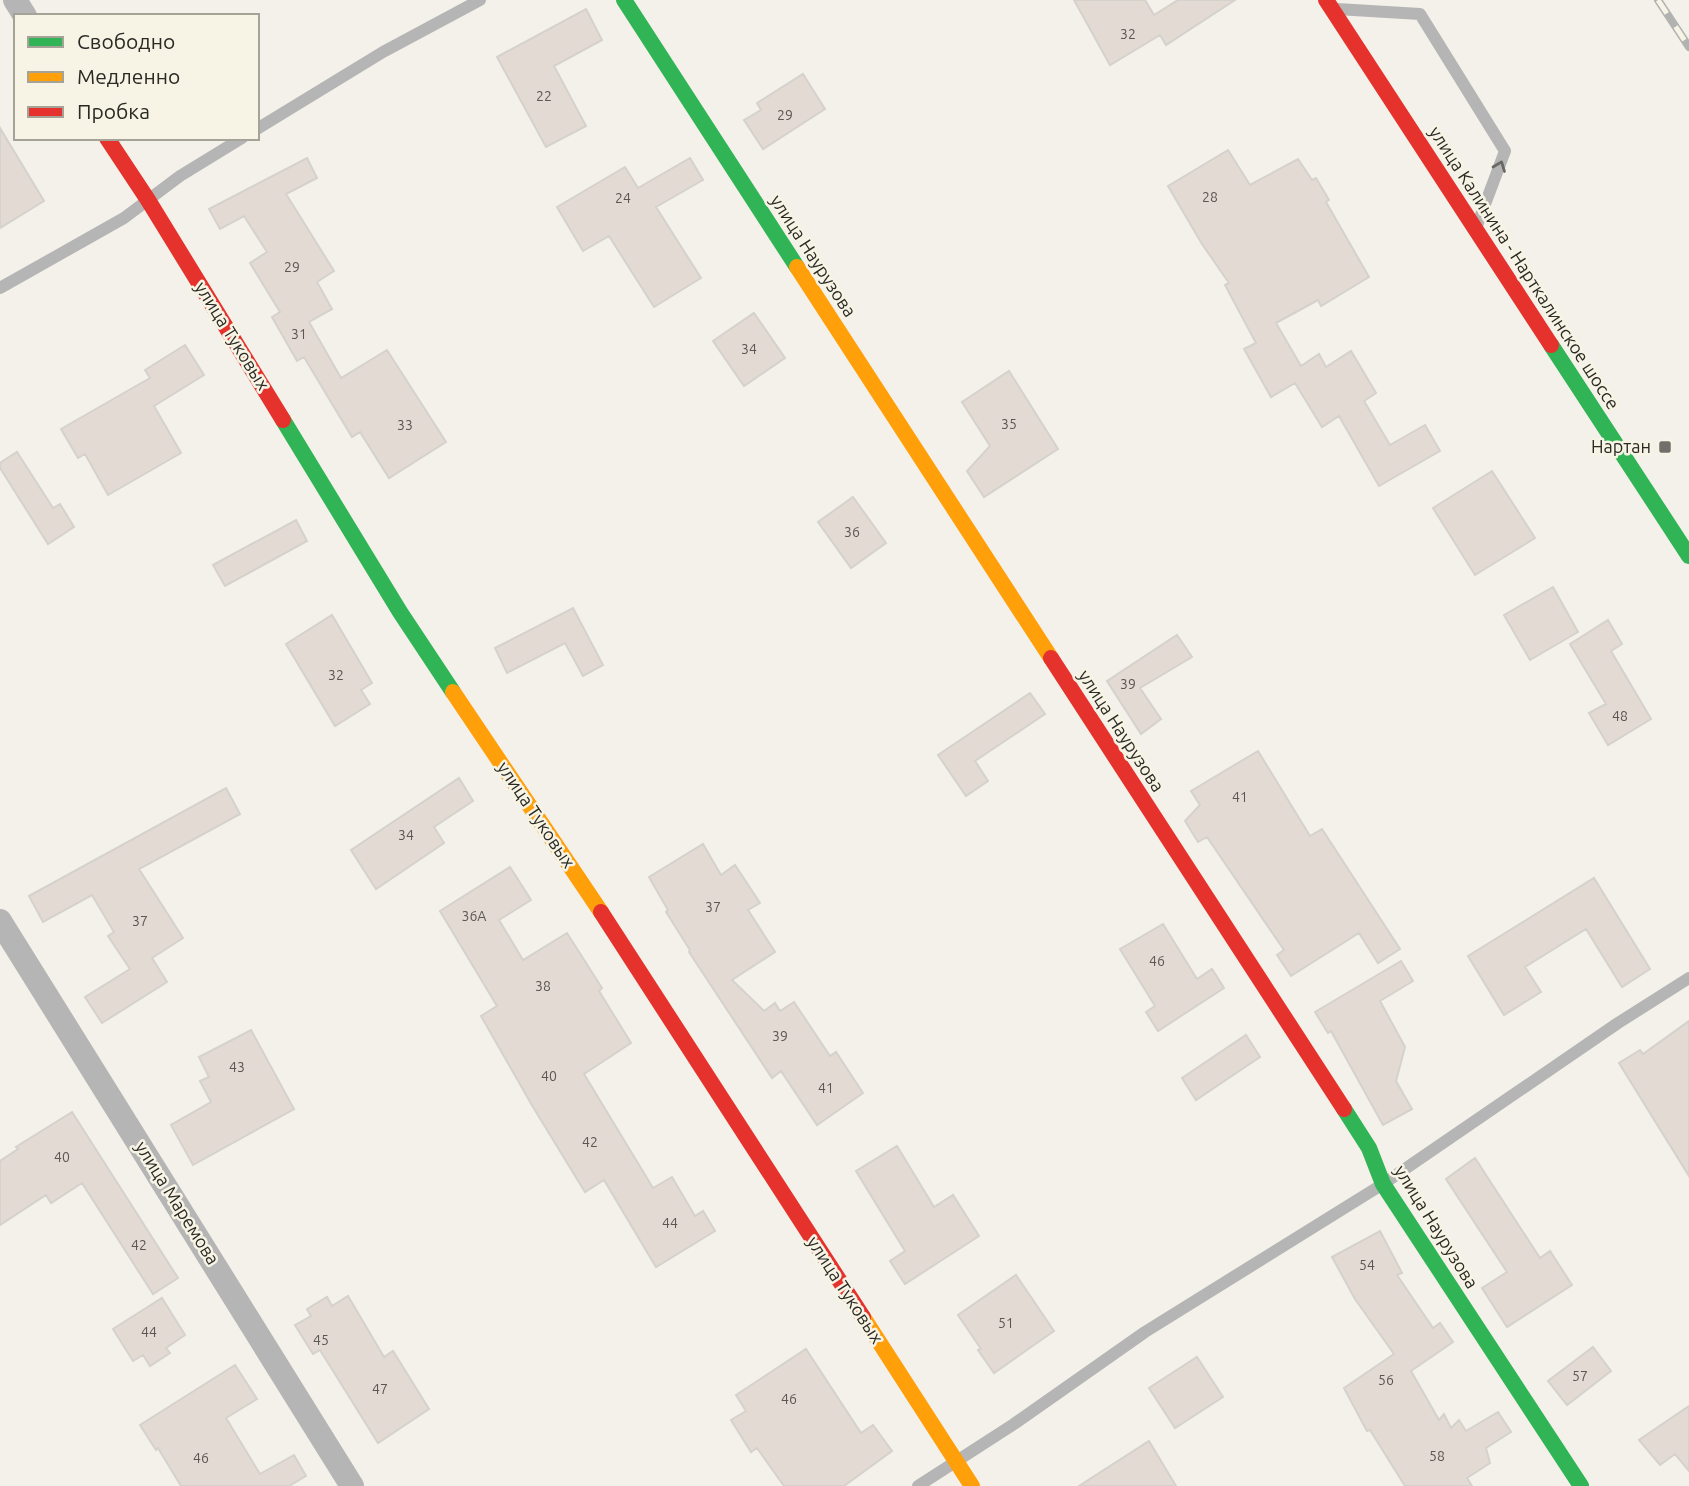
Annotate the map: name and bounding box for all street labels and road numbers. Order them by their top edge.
street label: улица Калинина - Нарткалинское шоссе [1426,122,1624,413]
street label: улица Наурузова [767,191,861,320]
street label: улица Туковых [192,278,274,393]
street label: улица Наурузова [1075,666,1169,795]
street label: улица Туковых [494,758,580,871]
street label: улица Маремова [132,1137,224,1268]
street label: улица Наурузова [1391,1161,1483,1292]
street label: улица Туковых [804,1232,888,1347]

